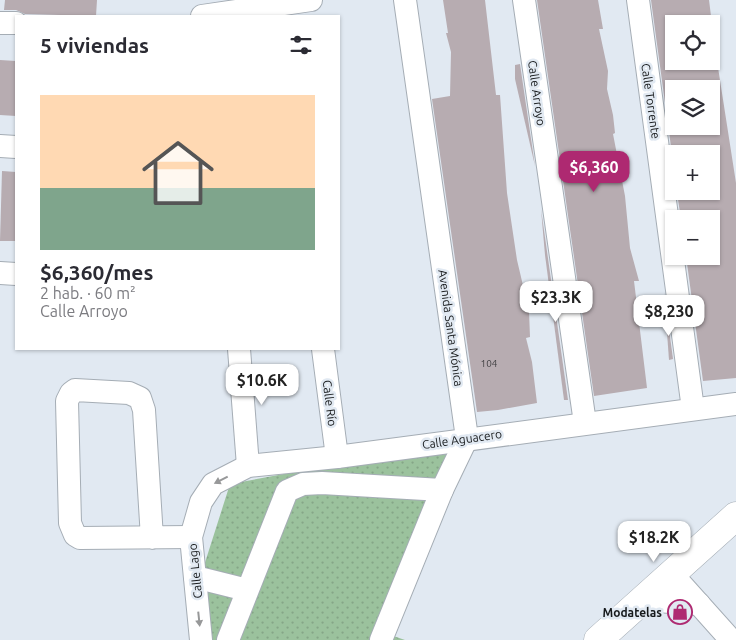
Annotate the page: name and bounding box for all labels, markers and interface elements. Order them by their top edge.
map controls [665,15,720,265]
button: locate [665,15,720,70]
icon: filters [287,31,315,59]
text: 5 viviendas [40,33,149,57]
street label: Calle Arroyo [526,59,548,127]
street label: Calle Torrente [639,62,663,140]
button: layers [665,80,720,135]
icon: home [133,128,223,218]
button: + [665,145,720,200]
pin: $6,360 [553,150,635,193]
text: $6,360 [569,158,619,176]
button: − [665,210,720,265]
text: $6,360/mes [40,260,153,284]
street label: Avenida Santa Mónica [436,269,466,387]
pin: $23.3K [515,280,597,323]
text: 2 hab. · 60 m² [40,284,136,302]
text: $23.3K [531,288,581,306]
pin: $8,230 [628,294,710,337]
text: Calle Arroyo [40,302,128,320]
text: $8,230 [644,302,694,320]
house number: 104 [481,358,498,369]
pin: $10.6K [221,364,303,406]
text: $10.6K [237,371,287,389]
street label: Calle Río [321,379,339,427]
street label: Calle Aguacero [421,427,503,451]
one-way arrow [214,476,228,484]
pin: $18.2K [613,520,695,563]
text: $18.2K [629,528,679,546]
street label: Calle Lago [186,543,204,599]
shop icon: Modatelas [667,599,693,625]
place label: Modatelas [603,606,662,619]
one-way arrow [196,612,204,628]

